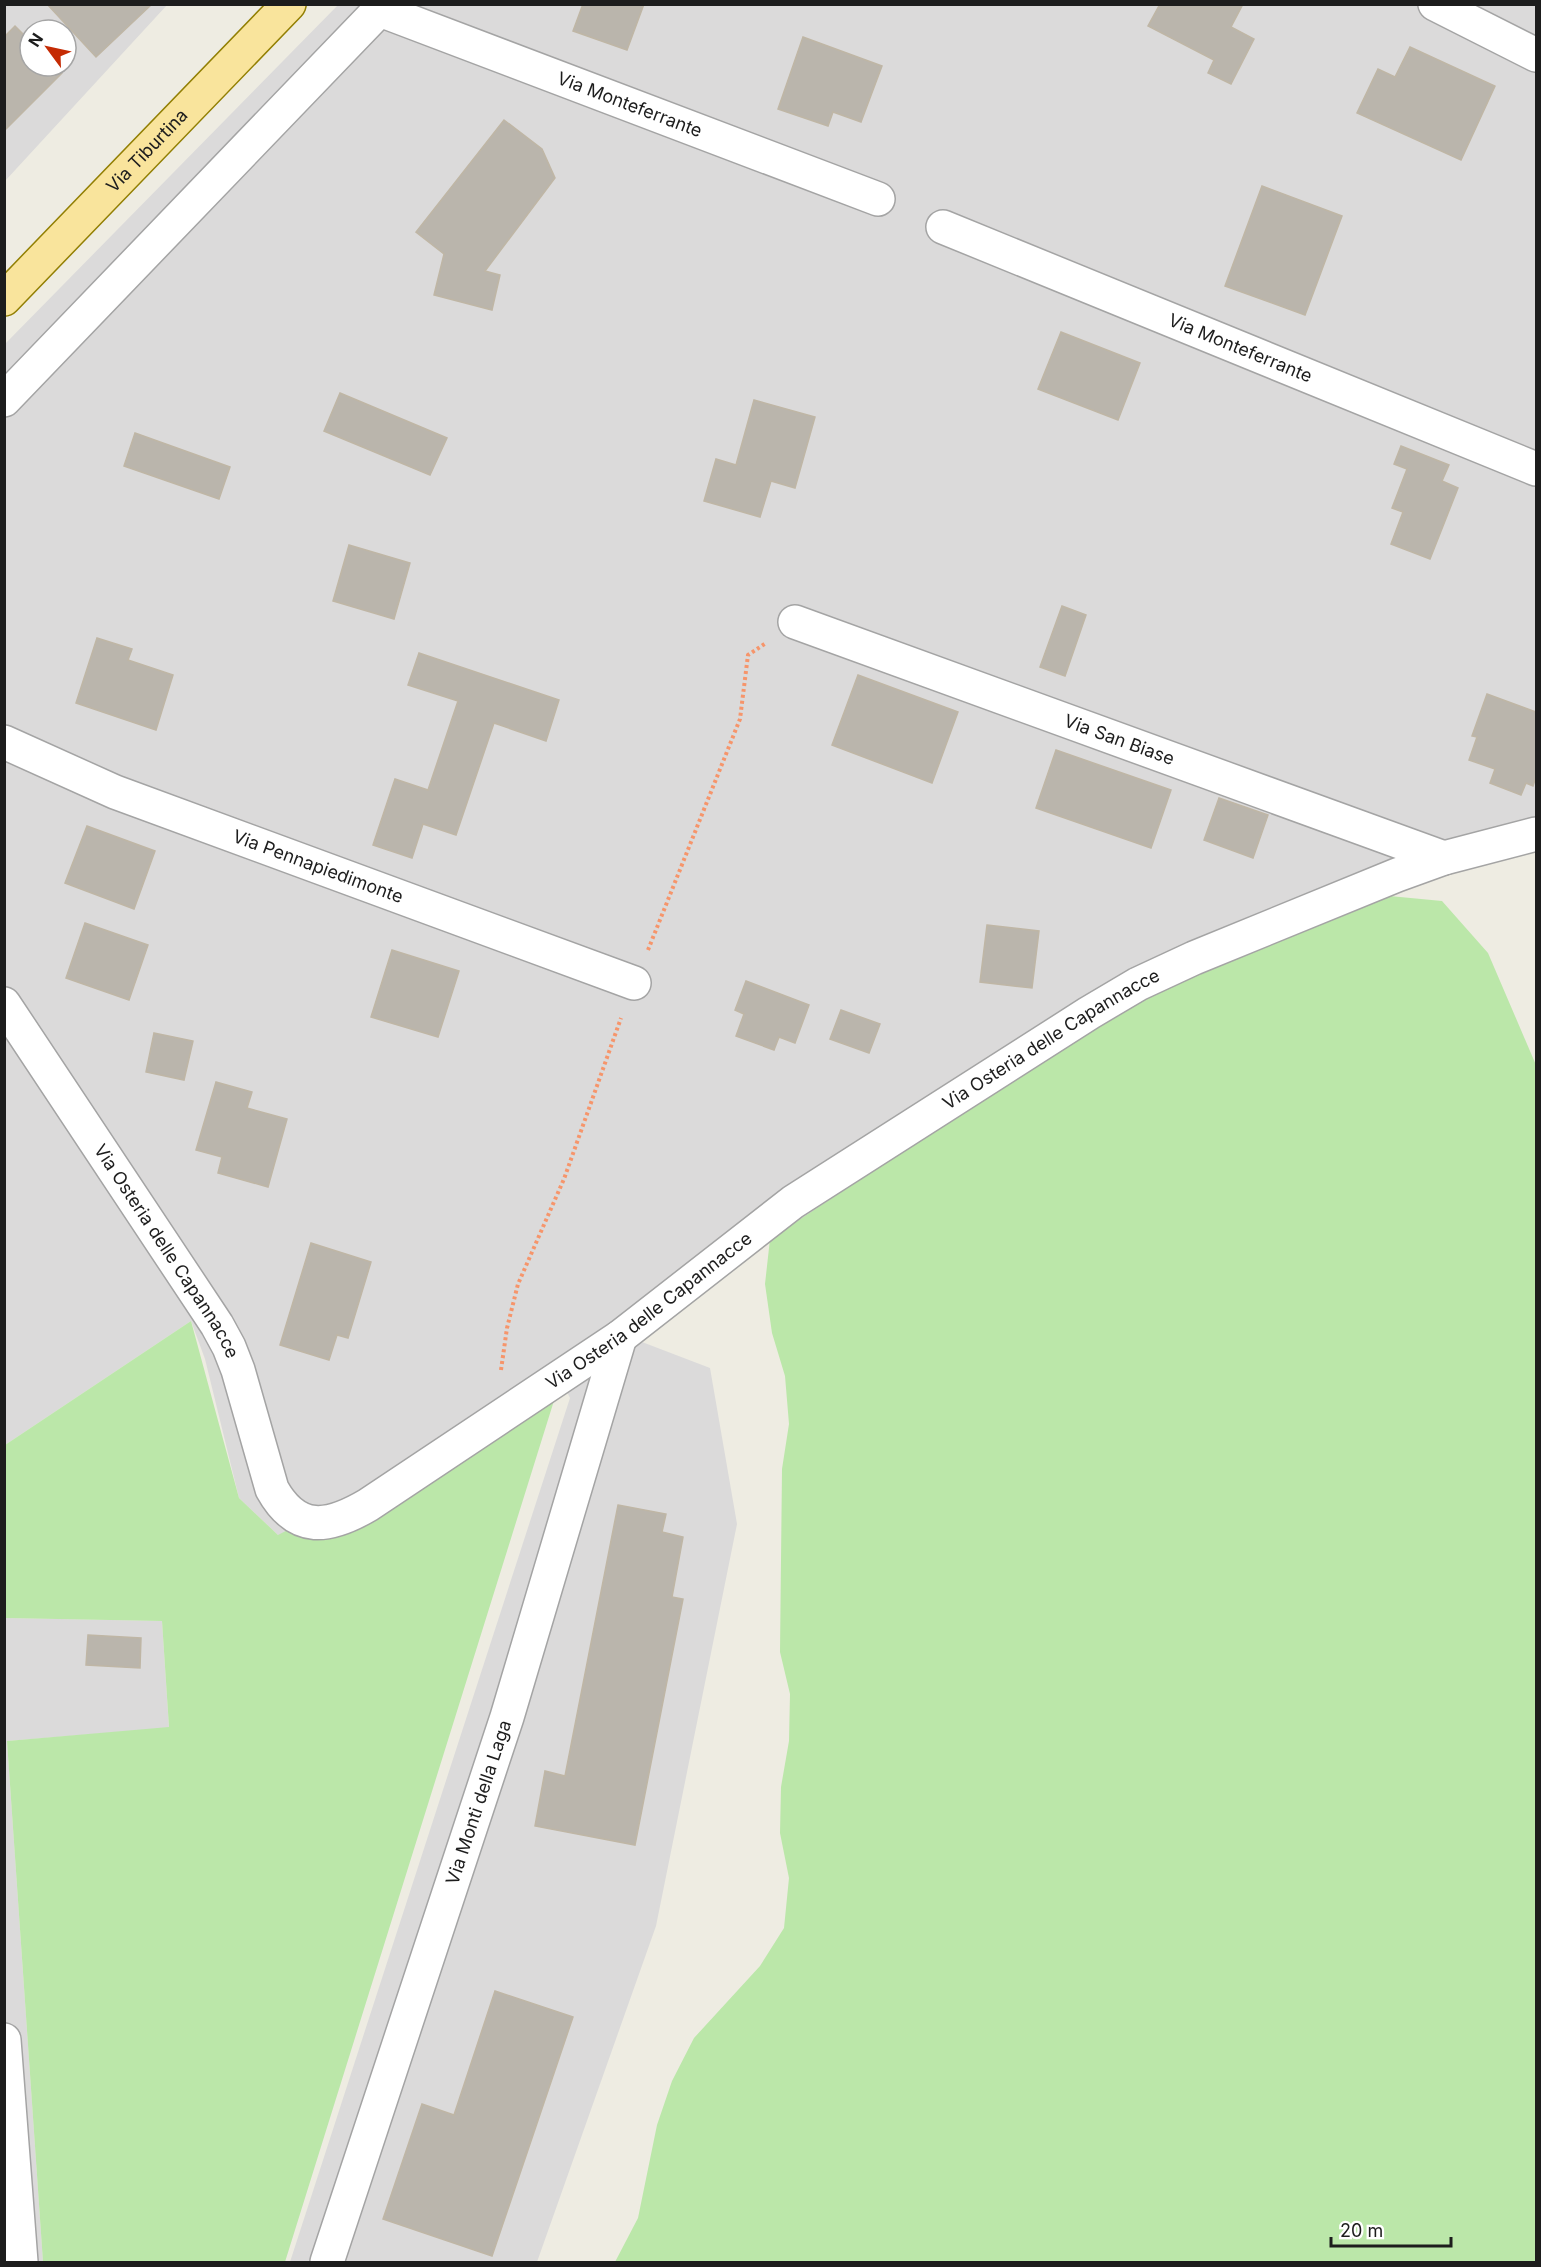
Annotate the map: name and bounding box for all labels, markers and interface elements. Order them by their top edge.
north arrow [18,18,78,78]
text: N [24,29,47,50]
street label: Via Monteferrante [554,67,705,141]
street label: Via Tiburtina [102,104,192,197]
street label: Via Monteferrante [1165,309,1315,387]
street label: Via San Biase [1061,710,1177,769]
street label: Via Pennapiedimonte [230,825,406,907]
street label: Via Osteria delle Capannacce [939,964,1163,1114]
street label: Via Osteria delle Capannacce [90,1140,243,1361]
street label: Via Osteria delle Capannacce [542,1227,756,1393]
street label: Via Monti della Laga [441,1717,515,1887]
scale bar [1331,2210,1451,2248]
text: 20 m [1340,2220,1383,2241]

